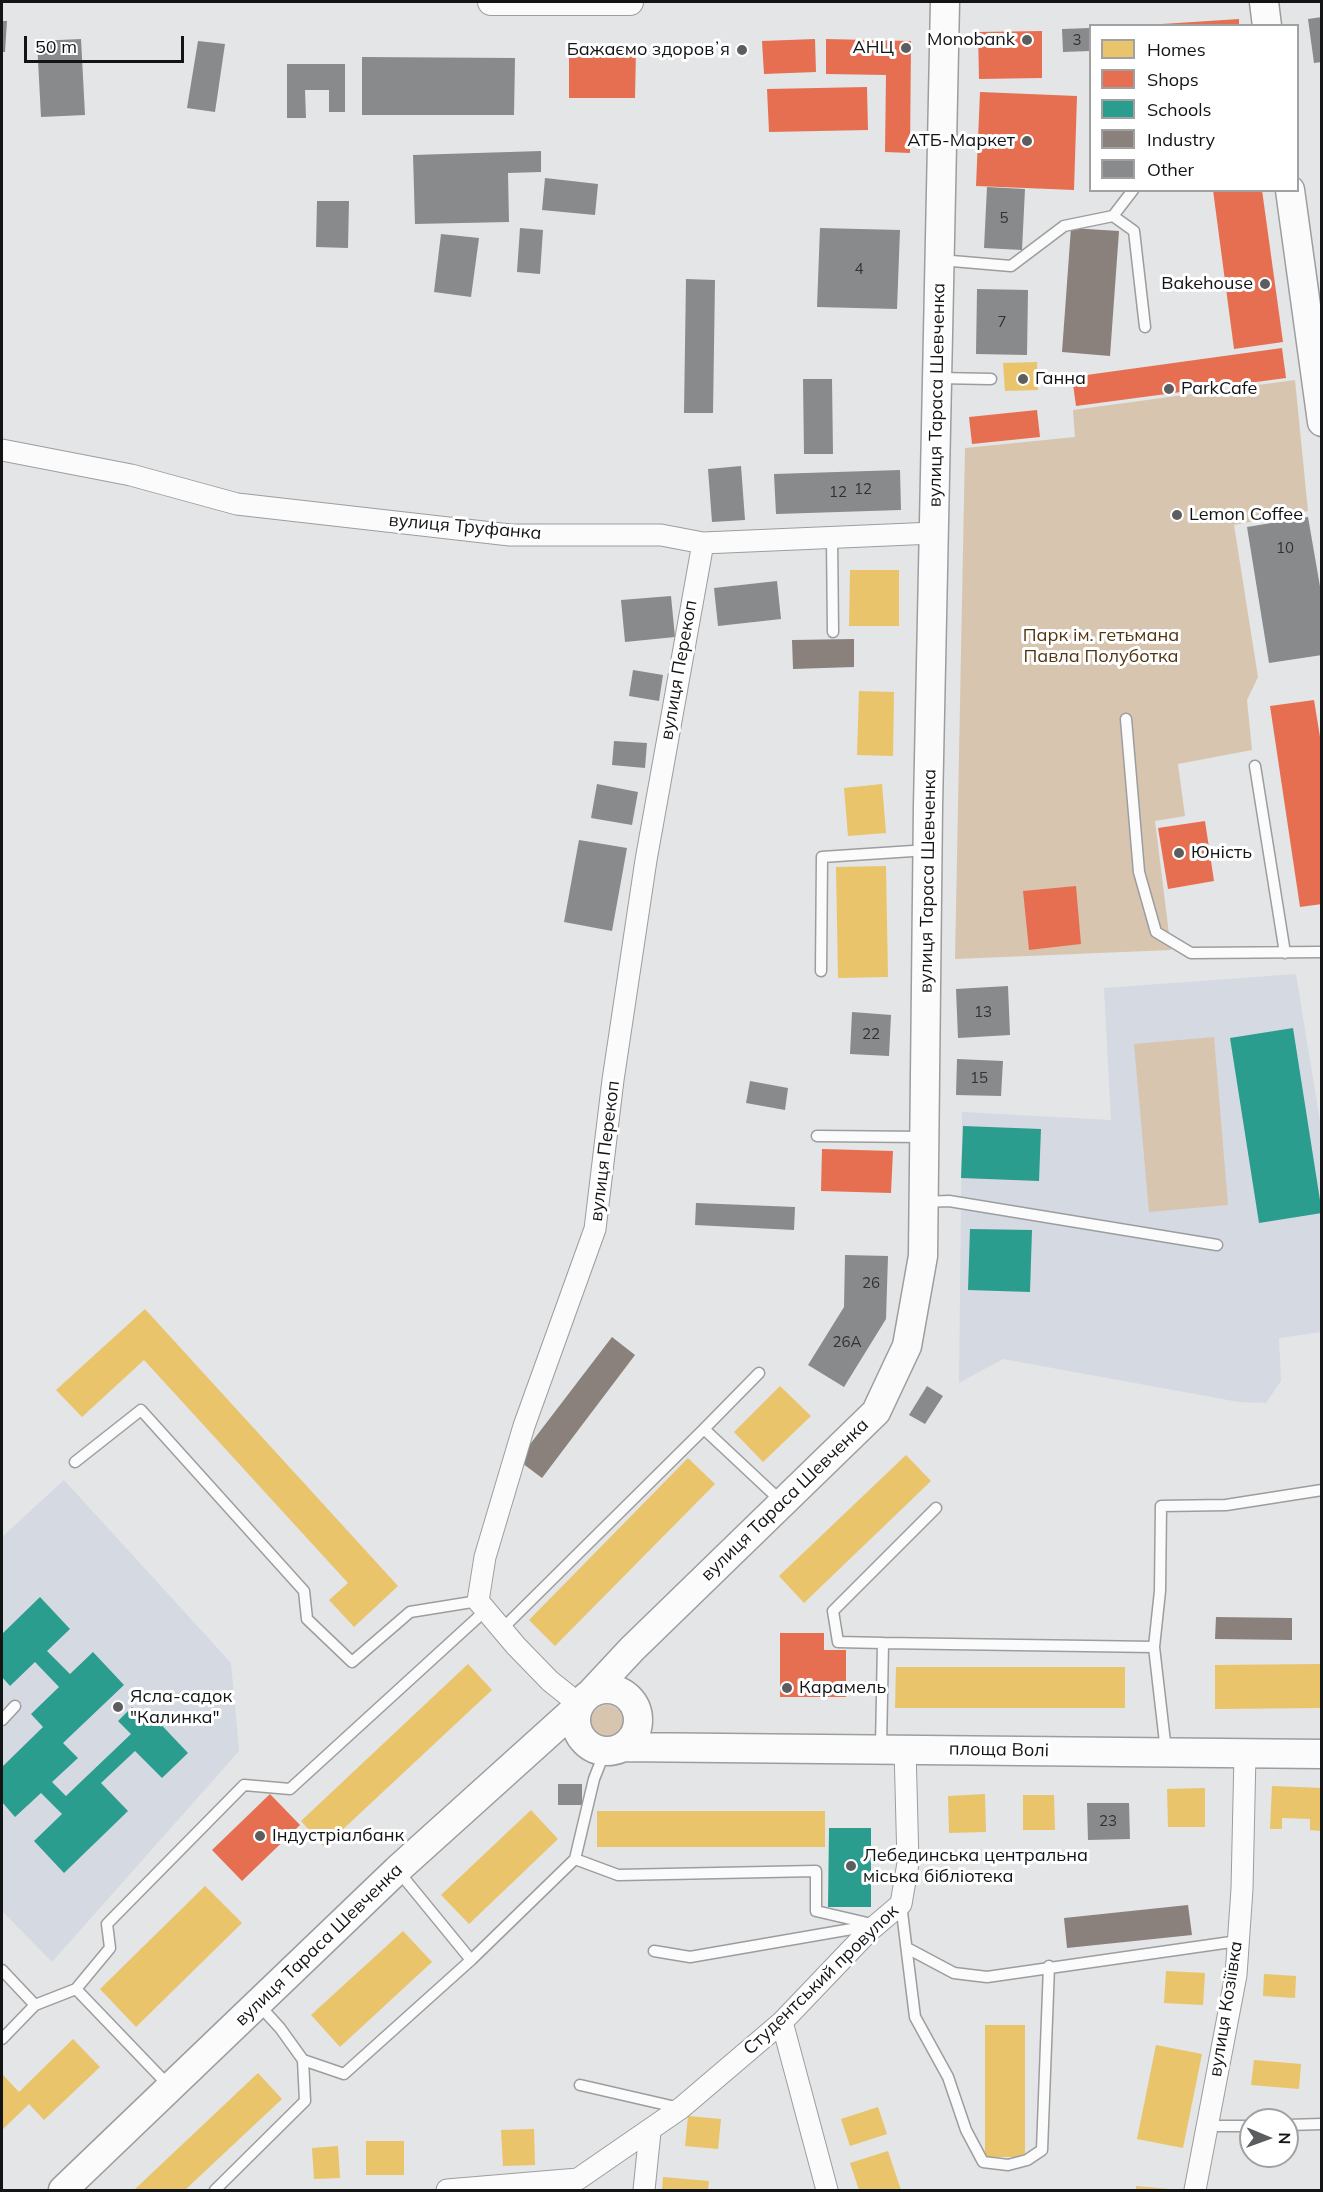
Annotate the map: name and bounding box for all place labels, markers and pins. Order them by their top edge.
place label: Monobank [927,29,1015,51]
marker: Monobank [1020,33,1034,47]
place label: АНЦ [853,37,894,59]
place label: Бажаємо здоровʼя [567,39,730,61]
marker: АНЦ [899,41,913,55]
marker: Бажаємо здоровʼя [735,43,749,57]
place label: АТБ-Маркет [907,130,1015,152]
marker: АТБ-Маркет [1020,134,1034,148]
place label: Bakehouse [1161,273,1253,295]
marker: Bakehouse [1258,277,1272,291]
place label: Ганна [1035,368,1086,390]
marker: Ганна [1016,372,1030,386]
place label: ParkCafe [1181,378,1257,400]
marker: ParkCafe [1162,382,1176,396]
place label: Lemon Coffee [1189,504,1303,526]
marker: Lemon Coffee [1170,508,1184,522]
place label: Юність [1191,842,1252,864]
marker: Юність [1172,846,1186,860]
place label: Карамель [799,1677,886,1699]
marker: Карамель [780,1681,794,1695]
place label: Ясла-садок "Калинка" [130,1686,232,1728]
marker: Ясла-садок "Калинка" [111,1700,125,1714]
place label: Індустріалбанк [272,1825,404,1847]
marker: Індустріалбанк [253,1829,267,1843]
place label: Лебединська центральна міська бібліотека [863,1845,1088,1888]
marker: Лебединська центральна міська бібліотека [844,1859,858,1873]

